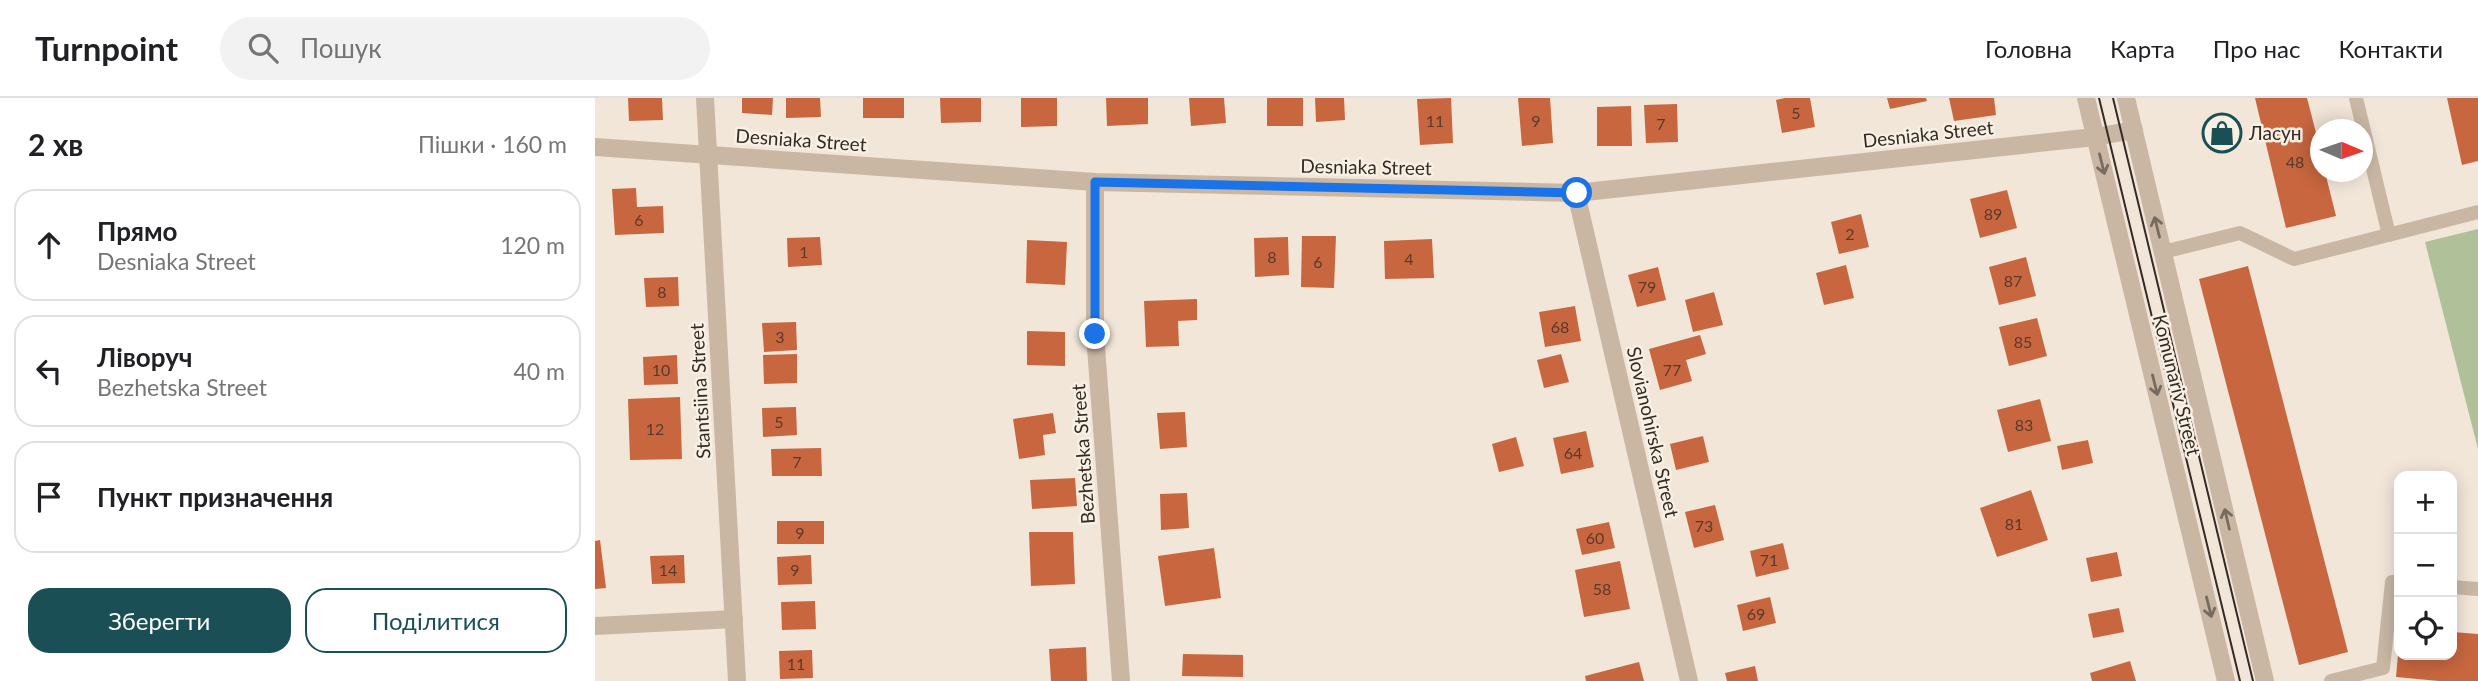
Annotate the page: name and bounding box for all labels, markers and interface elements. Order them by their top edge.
search box [220,17,710,80]
text: Turnpoint [35,28,178,68]
icon: search [244,29,282,67]
text: Пошук [300,32,382,64]
text: Головна [1985,34,2072,63]
text: Карта [2110,34,2175,63]
text: Про нас [2213,34,2300,63]
text: Контакти [2338,34,2443,63]
house number: 5 [1791,103,1801,122]
house number: 11 [1426,111,1444,130]
house number: 9 [1531,111,1541,130]
shop icon: Ласун [2201,112,2243,154]
house number: 7 [1656,114,1666,133]
street label: Desniaka Street [1862,115,1995,152]
north arrow [2310,119,2373,182]
place label: Ласун [2248,121,2302,144]
street label: Desniaka Street [735,123,867,156]
text: 2 хв [28,126,83,162]
text: Пішки · 160 m [418,130,567,158]
one-way arrow [2096,152,2109,175]
house number: 48 [2286,152,2304,171]
street label: Desniaka Street [1300,154,1432,179]
route start [1561,177,1592,208]
house number: 89 [1984,204,2002,223]
house number: 6 [634,210,644,229]
text: Прямо [97,215,178,247]
one-way arrow [2150,216,2163,238]
house number: 2 [1845,224,1855,243]
icon: ahead [30,226,68,264]
text: 120 m [500,231,565,259]
house number: 1 [799,242,809,261]
text: Desniaka Street [97,247,256,275]
house number: 8 [1267,247,1277,266]
house number: 4 [1404,249,1414,268]
house number: 6 [1313,252,1323,271]
house number: 87 [2004,271,2022,290]
house number: 79 [1638,277,1656,296]
house number: 8 [657,282,667,301]
street label: Komunariv Street [2149,312,2206,458]
house number: 68 [1551,317,1569,336]
route end [1079,318,1110,349]
street label: Stantsiina Street [684,322,715,459]
house number: 3 [775,327,785,346]
house number: 85 [2014,332,2032,351]
text: Ліворуч [97,341,193,373]
street label: Slovianohirska Street [1623,344,1684,520]
icon: left [30,352,68,390]
text: 40 m [514,357,565,385]
house number: 10 [652,360,670,379]
house number: 77 [1663,360,1681,379]
text: Bezhetska Street [97,373,267,401]
one-way arrow [2149,374,2162,396]
street label: Bezhetska Street [1066,383,1099,525]
house number: 5 [774,412,784,431]
house number: 83 [2015,415,2033,434]
house number: 12 [646,419,664,438]
house number: 64 [1564,443,1582,462]
house number: 7 [792,452,802,471]
map controls [2394,471,2457,660]
button: + [2394,471,2457,534]
icon: arrive [30,478,68,516]
text: Пункт призначення [97,481,333,513]
one-way arrow [2220,508,2233,531]
house number: 81 [2005,514,2023,533]
house number: 73 [1695,516,1713,535]
house number: 9 [795,523,805,542]
house number: 60 [1586,528,1604,547]
button: − [2394,534,2457,597]
house number: 71 [1760,550,1778,569]
house number: 14 [659,560,677,579]
house number: 9 [790,560,800,579]
house number: 58 [1593,579,1611,598]
button: Зберегти [28,588,291,653]
button: Поділитися [305,588,567,653]
one-way arrow [2202,595,2216,618]
button: locate [2394,597,2457,660]
house number: 69 [1747,604,1765,623]
house number: 11 [787,654,805,673]

